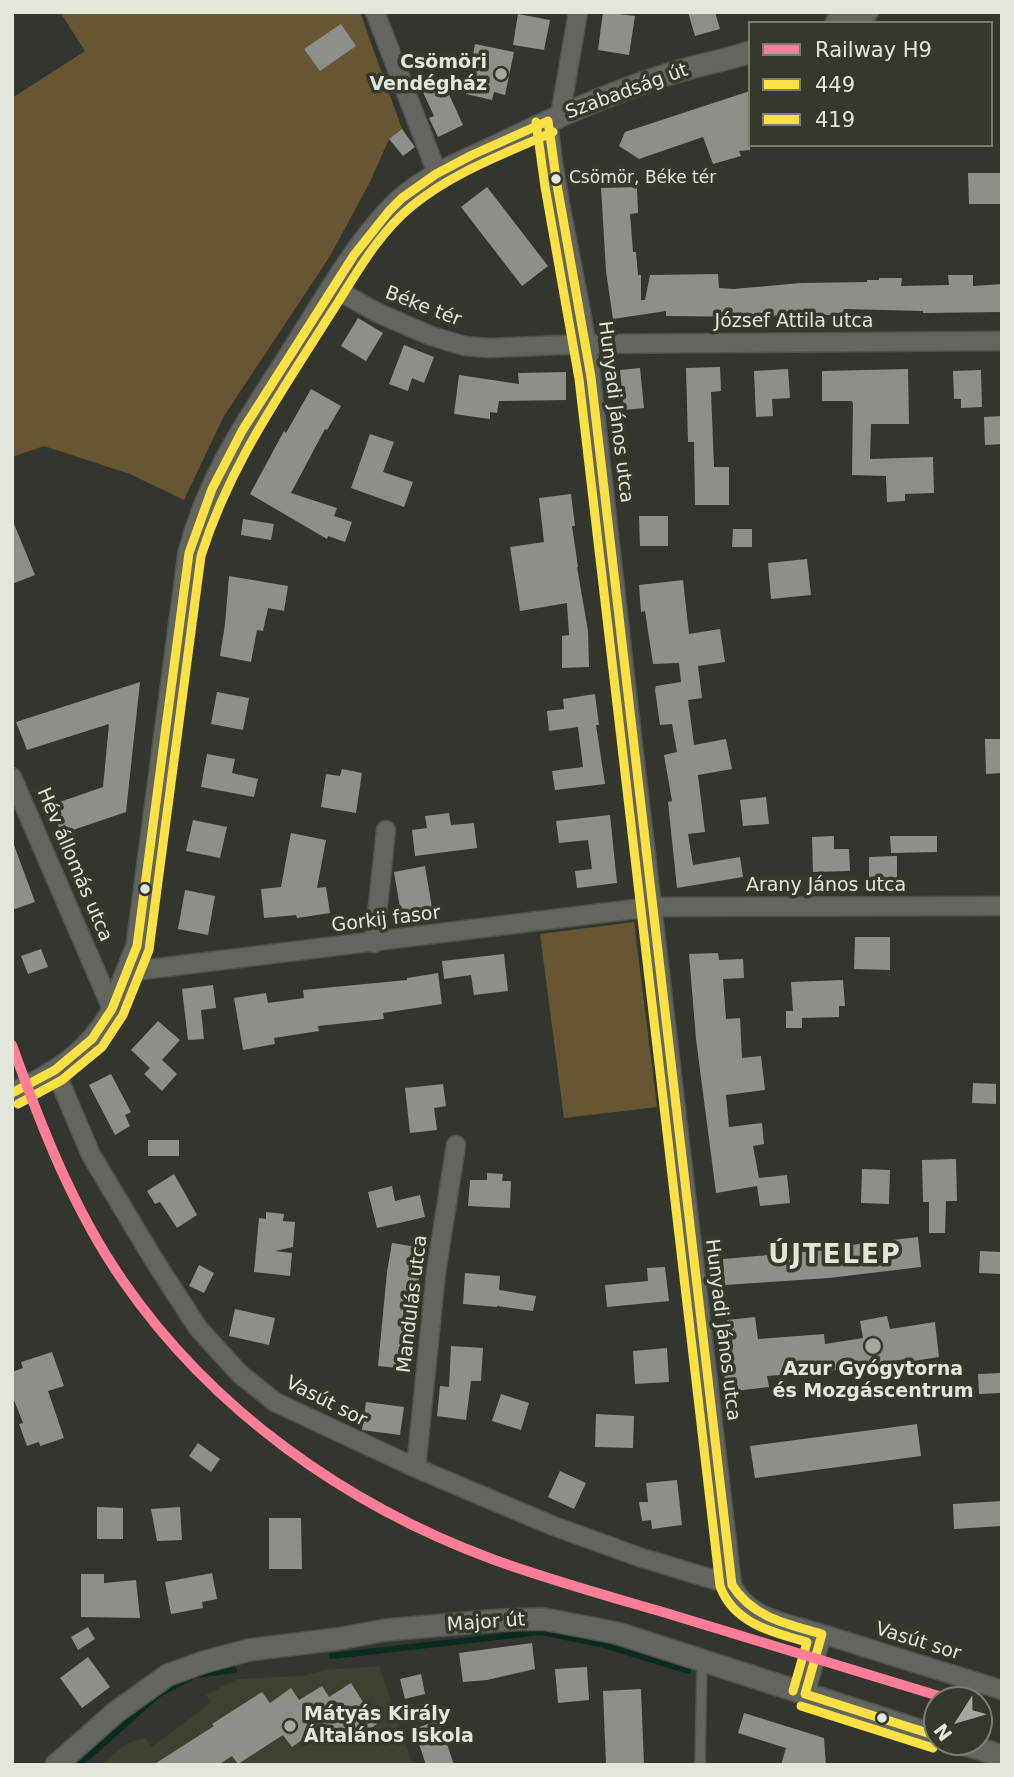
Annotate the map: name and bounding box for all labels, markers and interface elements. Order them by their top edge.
legend [748,21,993,147]
text: Railway H9 [815,38,932,62]
place label: Csömöri Vendégház [369,52,487,96]
street label: Szabadság út [563,59,691,125]
marker: Csömöri Vendégház [493,66,509,82]
text: 449 [815,73,855,97]
text: 419 [815,108,855,132]
place label: Csömör, Béke tér [569,169,716,189]
marker: Csömör, Béke tér [549,172,563,186]
street label: Béke tér [382,282,464,332]
street label: József Attila utca [715,311,873,333]
street label: Hunyadi János utca [593,320,637,504]
street label: Hév állomás utca [31,785,117,945]
street label: Arany János utca [746,875,906,897]
unlabelled marker [138,882,152,896]
street label: Gorkij fasor [330,902,442,938]
street label: Mandulás utca [393,1234,433,1374]
street label: Hunyadi János utca [700,1238,744,1422]
district label: ÚJTELEP [769,1240,901,1272]
marker: Azur Gyógytorna és Mozgáscentrum [863,1336,883,1356]
place label: Azur Gyógytorna és Mozgáscentrum [772,1359,974,1403]
street label: Vasút sor [282,1372,370,1432]
street label: Major út [446,1609,526,1637]
street label: Vasút sor [873,1618,963,1666]
north arrow [923,1686,993,1756]
place label: Mátyás Király Általános Iskola [304,1704,474,1748]
unlabelled marker [875,1711,889,1725]
marker: Mátyás Király Általános Iskola [282,1718,298,1734]
text: N [929,1719,956,1745]

